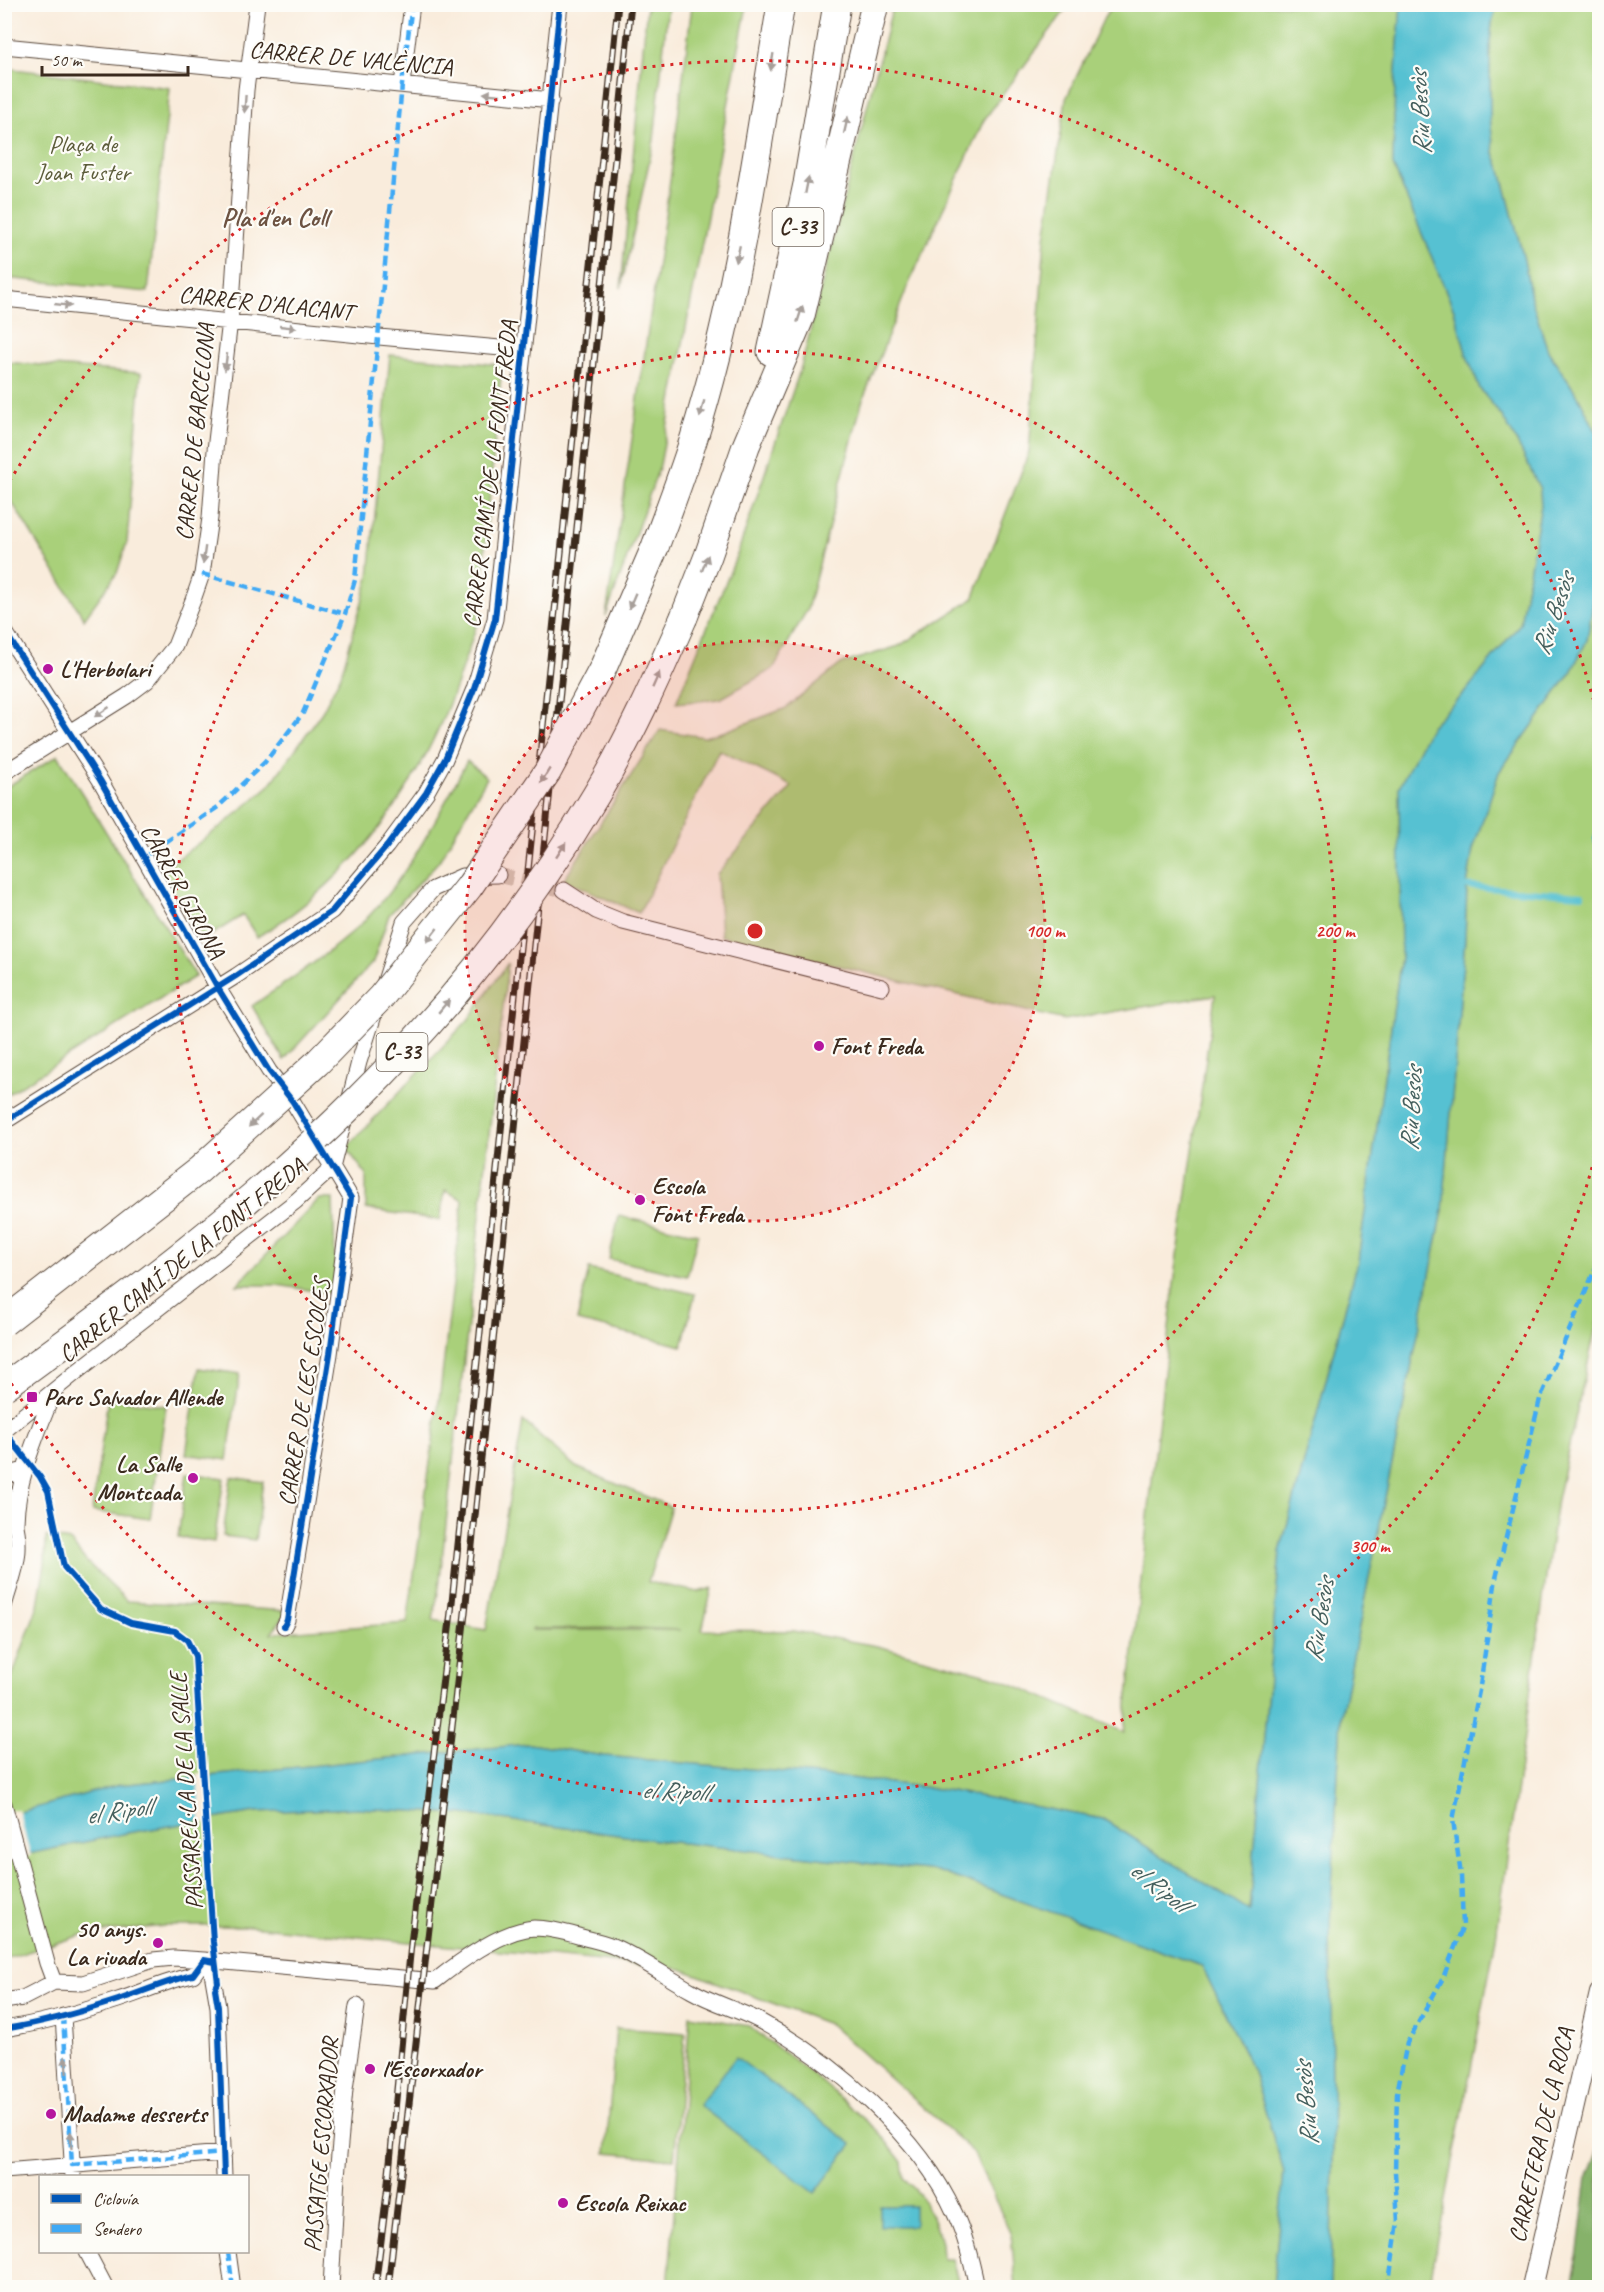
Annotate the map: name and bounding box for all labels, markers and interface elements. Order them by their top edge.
street label: CARRER DE VALÈNCIA [248,34,455,82]
scale bar [42,39,188,77]
text: 50 m [51,49,84,71]
one-way arrow [767,53,776,72]
water label: Riu Besòs [1401,65,1439,156]
one-way arrow [483,89,502,99]
one-way arrow [240,95,250,114]
one-way arrow [842,116,852,134]
park label: Plaça de Joan Fuster [35,129,132,187]
one-way arrow [803,175,812,194]
district label: Pla d'en Coll [222,201,334,234]
road number: C-33 [772,208,824,246]
one-way arrow [733,245,742,264]
street label: CARRER D'ALACANT [177,279,360,328]
one-way arrow [53,300,72,310]
one-way arrow [796,305,806,323]
street label: CARRER CAMÍ DE LA FONT FREDA [456,318,524,629]
street label: CARRER DE BARCELONA [169,321,221,542]
one-way arrow [279,322,298,332]
one-way arrow [221,352,230,371]
one-way arrow [696,400,706,418]
one-way arrow [200,546,209,565]
one-way arrow [701,554,711,572]
water label: Riu Besòs [1524,564,1584,659]
one-way arrow [627,593,637,611]
place label: L'Herbolari [60,654,154,684]
marker: L'Herbolari [41,662,55,676]
one-way arrow [652,672,661,689]
one-way arrow [94,706,110,717]
one-way arrow [539,767,551,783]
street label: CARRER GIRONA [134,819,233,964]
one-way arrow [555,842,566,858]
text: 100 m [1026,920,1066,942]
text: 200 m [1316,920,1356,942]
centre of rings [745,921,765,941]
one-way arrow [427,927,439,942]
one-way arrow [437,999,450,1014]
place label: Font Freda [831,1031,925,1061]
road number: C-33 [376,1033,428,1071]
marker: Font Freda [812,1039,826,1053]
water label: Riu Besòs [1392,1061,1430,1152]
one-way arrow [247,1114,262,1128]
street label: CARRER CAMÍ DE LA FONT FREDA [52,1150,312,1369]
place label: Escola Font Freda [652,1171,746,1229]
marker: Escola Font Freda [633,1193,647,1207]
street label: CARRER DE LES ESCOLES [271,1273,337,1508]
place label: Parc Salvador Allende [44,1382,224,1412]
marker: Parc Salvador Allende [25,1390,39,1404]
place label: La Salle Montcada [97,1449,183,1507]
marker: La Salle Montcada [186,1471,200,1485]
text: 300 m [1351,1535,1391,1557]
water label: Riu Besòs [1296,1571,1343,1664]
street label: PASSAREL·LA DE LA SALLE [163,1669,209,1911]
water label: el Ripoll [640,1773,716,1809]
water label: el Ripoll [83,1788,162,1832]
water label: el Ripoll [1123,1853,1202,1925]
place label: 50 anys. La riuada [67,1914,148,1972]
marker: 50 anys. La riuada [151,1936,165,1950]
street label: CARRETERA DE LA ROCA [1502,2024,1581,2245]
street label: PASSATGE ESCORXADOR [297,2034,345,2253]
place label: l'Escorxador [382,2054,484,2084]
one-way arrow [61,2056,71,2075]
water label: Riu Besòs [1285,2056,1326,2147]
marker: l'Escorxador [363,2062,377,2076]
place label: Madame desserts [63,2099,209,2129]
marker: Madame desserts [44,2107,58,2121]
one-way arrow [66,2131,75,2150]
legend [39,2175,249,2253]
text: Ciclovía [93,2188,139,2210]
place label: Escola Reixac [575,2188,687,2218]
marker: Escola Reixac [556,2196,570,2210]
text: Sendero [93,2218,143,2240]

